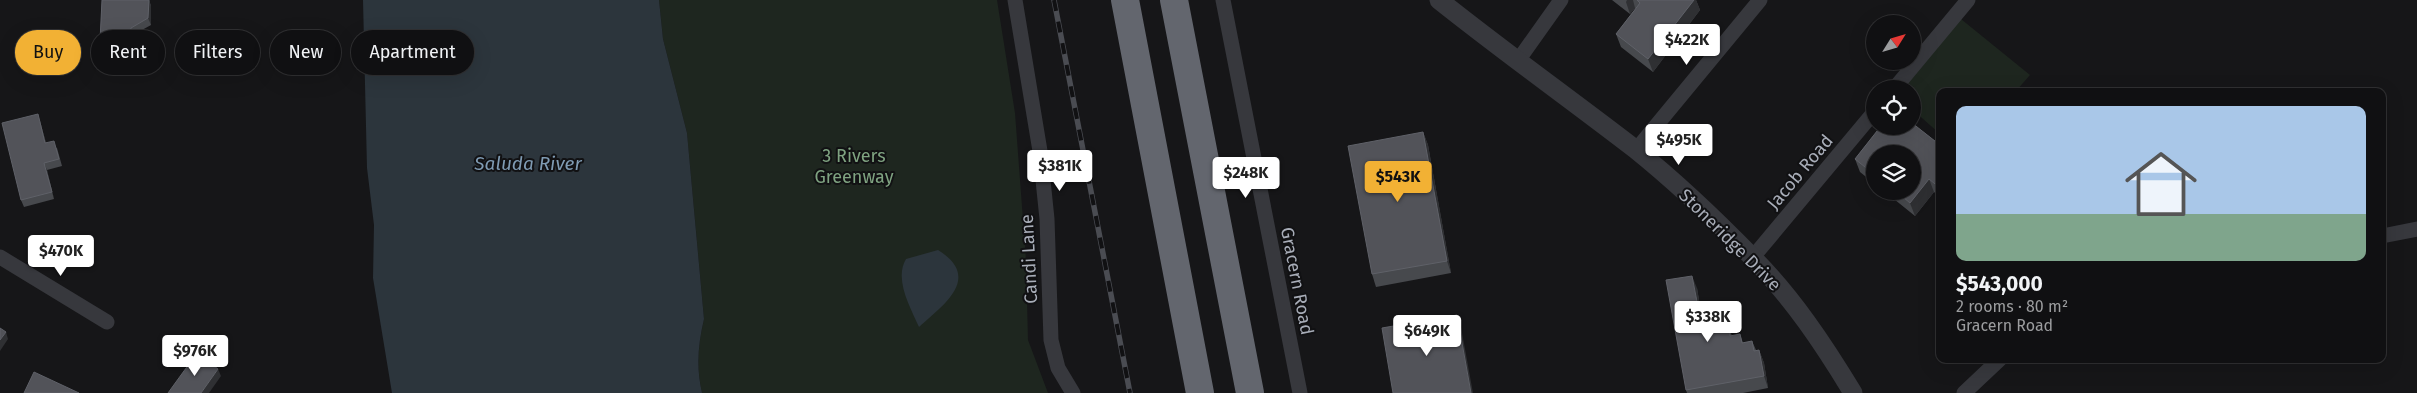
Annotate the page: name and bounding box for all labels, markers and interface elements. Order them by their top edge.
north arrow [1866,15,1921,70]
map controls [1866,15,1921,200]
pin: $422K [1652,23,1722,66]
chip: Buy [15,30,81,75]
chip: Rent [91,30,165,75]
chip: Filters [175,30,260,75]
chip: New [270,30,341,75]
chip: Apartment [351,30,474,75]
text: $422K [1665,30,1709,49]
button: locate [1866,80,1921,135]
pin: $495K [1644,124,1714,166]
text: $495K [1656,130,1702,149]
street label: Jacob Road [1762,130,1838,214]
icon: home [2116,139,2206,229]
park label: 3 Rivers Greenway [814,145,894,188]
button: layers [1866,145,1921,200]
pin: $381K [1025,150,1095,192]
water label: Saluda River [473,152,582,175]
text: $381K [1038,156,1082,175]
pin: $248K [1211,156,1281,199]
pin: $543K [1363,160,1433,203]
text: $248K [1224,163,1268,182]
text: $543K [1376,167,1420,186]
street label: Stoneridge Drive [1674,184,1786,296]
street label: Candi Lane [1016,214,1042,304]
street label: Gracern Road [1276,225,1318,337]
pin: $470K [26,234,96,277]
text: $470K [39,241,83,260]
text: $543,000 [1956,271,2043,297]
text: 2 rooms · 80 m² [1956,297,2068,316]
pin: $338K [1673,300,1743,343]
text: $338K [1686,307,1730,326]
pin: $649K [1392,314,1462,357]
text: Gracern Road [1956,316,2053,335]
text: $649K [1404,321,1450,340]
pin: $976K [160,334,230,377]
text: $976K [173,341,217,360]

